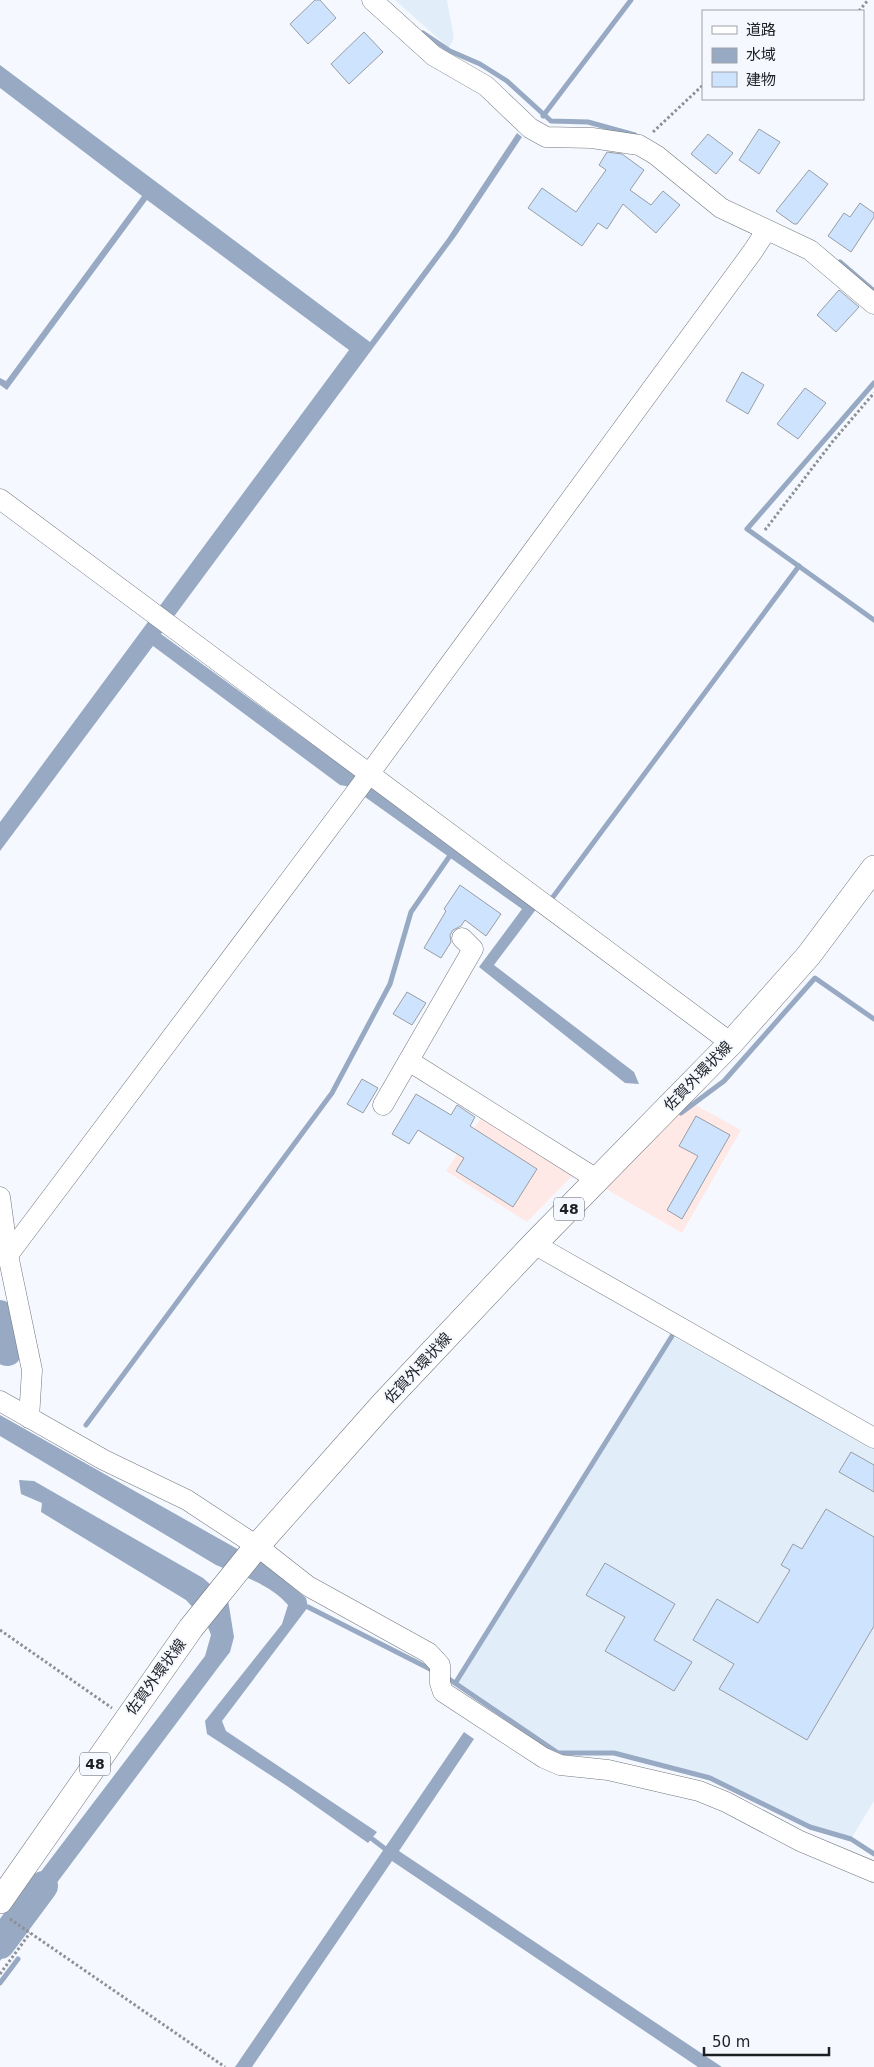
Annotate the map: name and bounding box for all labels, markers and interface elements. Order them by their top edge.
legend [702,10,864,100]
text: 道路 [746,21,776,39]
text: 水域 [746,46,776,64]
text: 建物 [746,71,776,89]
street label: 佐賀外環状線 [660,1037,736,1115]
road number: 48 [554,1198,584,1220]
street label: 佐賀外環状線 [381,1329,455,1407]
street label: 佐賀外環状線 [122,1635,190,1719]
road number: 48 [80,1752,110,1776]
scale bar [704,2024,829,2056]
text: 50 m [712,2033,750,2051]

